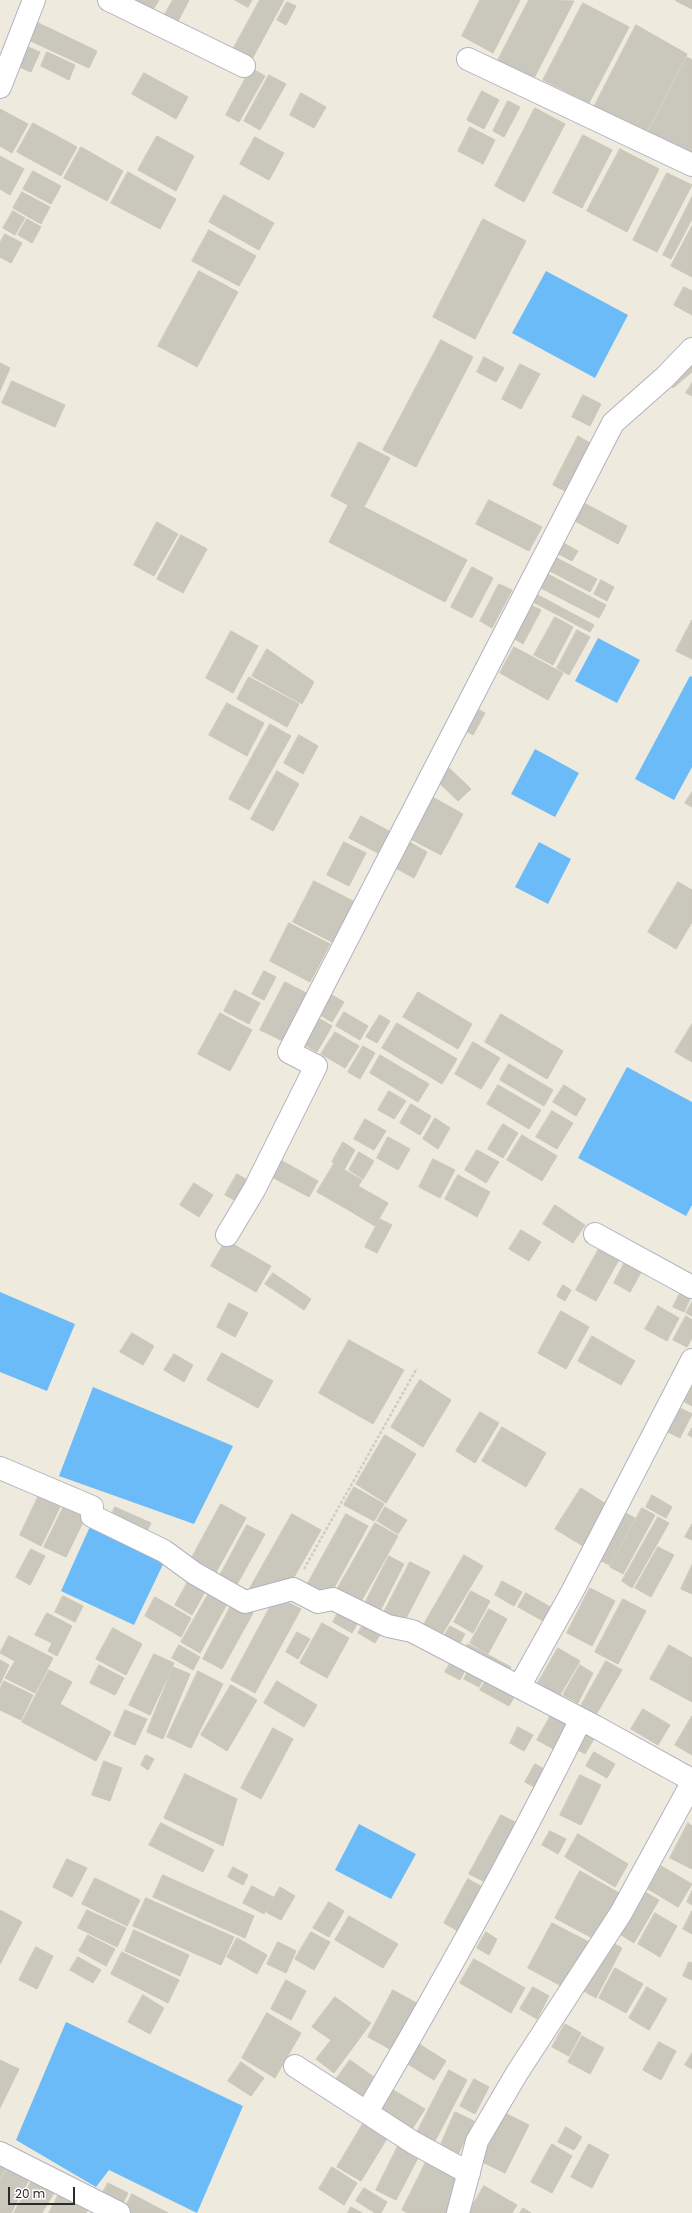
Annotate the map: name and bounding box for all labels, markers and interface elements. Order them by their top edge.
scale bar [10,2179,77,2205]
text: 20 m [15,2185,45,2202]

